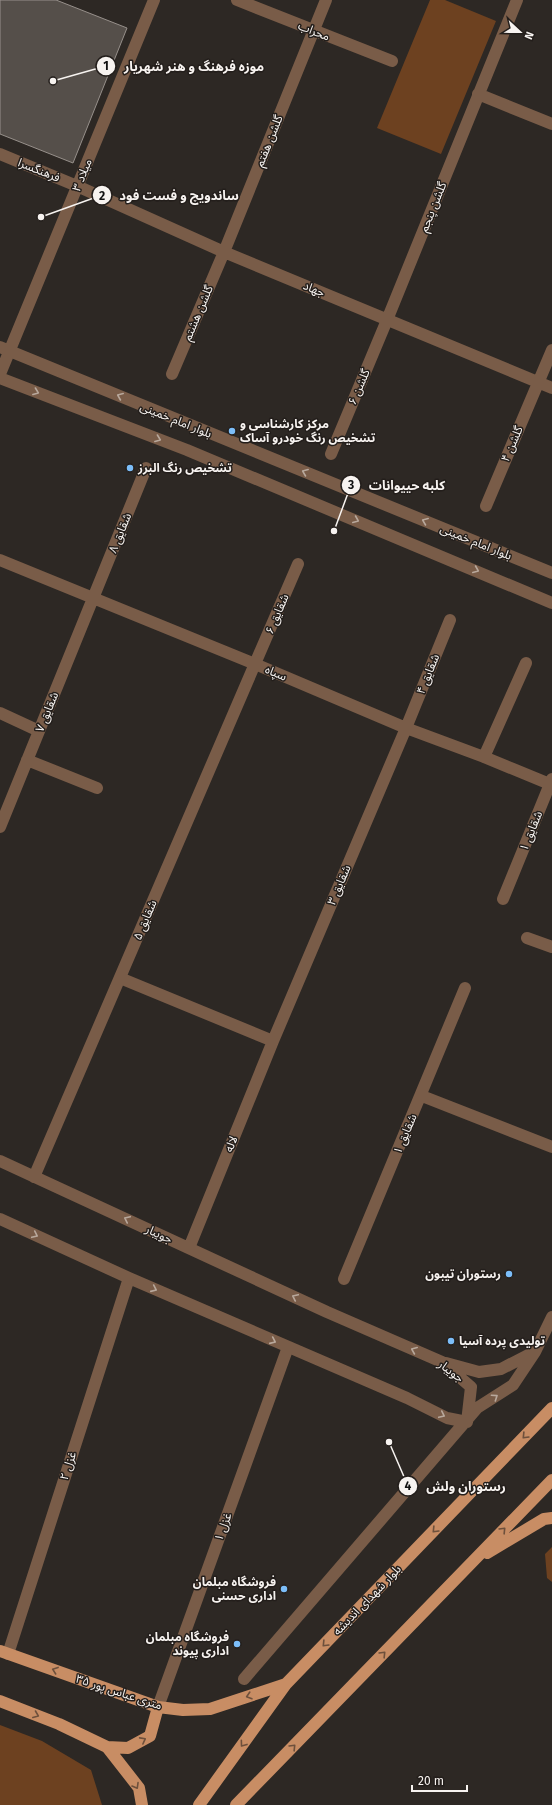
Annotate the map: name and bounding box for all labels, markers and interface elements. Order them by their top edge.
north arrow [500,12,540,52]
street label: محراب [296,18,332,44]
text: N [521,30,536,41]
callout: موزه فرهنگ و هنر شهریار [96,54,272,79]
text: 1 [103,59,109,73]
text: موزه فرهنگ و هنر شهریار [123,59,264,74]
street label: گلشن هفتم [252,112,288,170]
street label: فرهنگسرا [16,155,62,185]
street label: میلاد ۳ [69,157,95,193]
street label: گلشن پنجم [417,179,452,235]
callout: ساندویچ و فست فود [92,183,247,208]
text: ساندویچ و فست فود [119,188,239,205]
text: 2 [99,189,105,203]
street label: جهاد [301,278,327,300]
street label: گلشن هشتم [180,282,218,344]
street label: گلشن ۶ [345,366,373,407]
one-way arrow [33,388,40,396]
one-way arrow [116,393,123,401]
street label: بلوار امام خمینی [137,399,214,443]
place label: مرکز کارشناسی و تشخیص رنگ خودرو آساک [240,417,376,445]
street label: گلشن ۴ [498,423,526,464]
marker: مرکز کارشناسی و تشخیص رنگ خودرو آساک [227,426,237,436]
one-way arrow [154,434,161,442]
place label: تشخیص رنگ البرز [137,461,233,475]
marker: تشخیص رنگ البرز [125,463,135,473]
one-way arrow [301,469,308,477]
callout: کلبه حییوانات [341,473,454,498]
text: 3 [347,478,354,492]
text: کلبه حییوانات [369,478,445,493]
street label: شقایق ۸ [106,511,135,556]
one-way arrow [352,515,359,523]
one-way arrow [422,518,429,526]
street label: بلوار امام خمینی [437,521,514,565]
one-way arrow [472,566,479,574]
street label: شقایق ۶ [262,592,293,637]
street label: شقایق ۴ [414,652,443,697]
street label: سپاه [263,662,289,685]
street label: شقایق ۷ [33,690,62,735]
street label: شقایق ۱ [517,809,546,854]
street label: شقایق ۳ [324,863,355,908]
street label: شقایق ۵ [130,898,161,943]
street label: شقایق ۱ [390,1112,421,1157]
street label: لاله [222,1134,240,1154]
one-way arrow [123,1216,131,1224]
street label: جویبار [142,1221,175,1246]
one-way arrow [31,1230,39,1238]
place label: رستوران تیبون [425,1267,501,1281]
marker: رستوران تیبون [504,1269,514,1279]
one-way arrow [149,1284,157,1292]
one-way arrow [292,1294,299,1302]
place label: تولیدی پرده آسیا [459,1334,546,1350]
one-way arrow [269,1336,276,1344]
marker: تولیدی پرده آسیا [446,1336,456,1346]
one-way arrow [411,1347,419,1355]
street label: جویبار [435,1356,467,1385]
one-way arrow [491,1394,498,1402]
one-way arrow [437,1410,445,1418]
one-way arrow [522,1431,530,1439]
street label: غزل ۲ [57,1450,79,1482]
callout: رستوران ولش [398,1474,514,1499]
text: 4 [405,1479,412,1493]
text: رستوران ولش [426,1479,506,1494]
street label: غزل ۱ [211,1511,235,1543]
one-way arrow [432,1525,440,1533]
one-way arrow [498,1527,506,1535]
street label: بلوار شهدای اندیشه [330,1562,404,1638]
place label: فروشگاه مبلمان اداری حسنی [193,1575,276,1603]
marker: فروشگاه مبلمان اداری حسنی [279,1584,289,1594]
place label: فروشگاه مبلمان اداری پیوند [146,1630,229,1660]
marker: فروشگاه مبلمان اداری پیوند [232,1639,242,1649]
one-way arrow [323,1639,330,1646]
one-way arrow [379,1651,386,1659]
one-way arrow [52,1667,59,1675]
street label: ۳۵ متری عباس پور [74,1671,164,1714]
one-way arrow [245,1691,252,1700]
one-way arrow [33,1710,40,1718]
one-way arrow [139,1737,147,1744]
one-way arrow [240,1740,248,1747]
one-way arrow [288,1744,296,1752]
scale bar [412,1767,467,1793]
text: 20 m [418,1774,444,1788]
one-way arrow [132,1782,139,1789]

